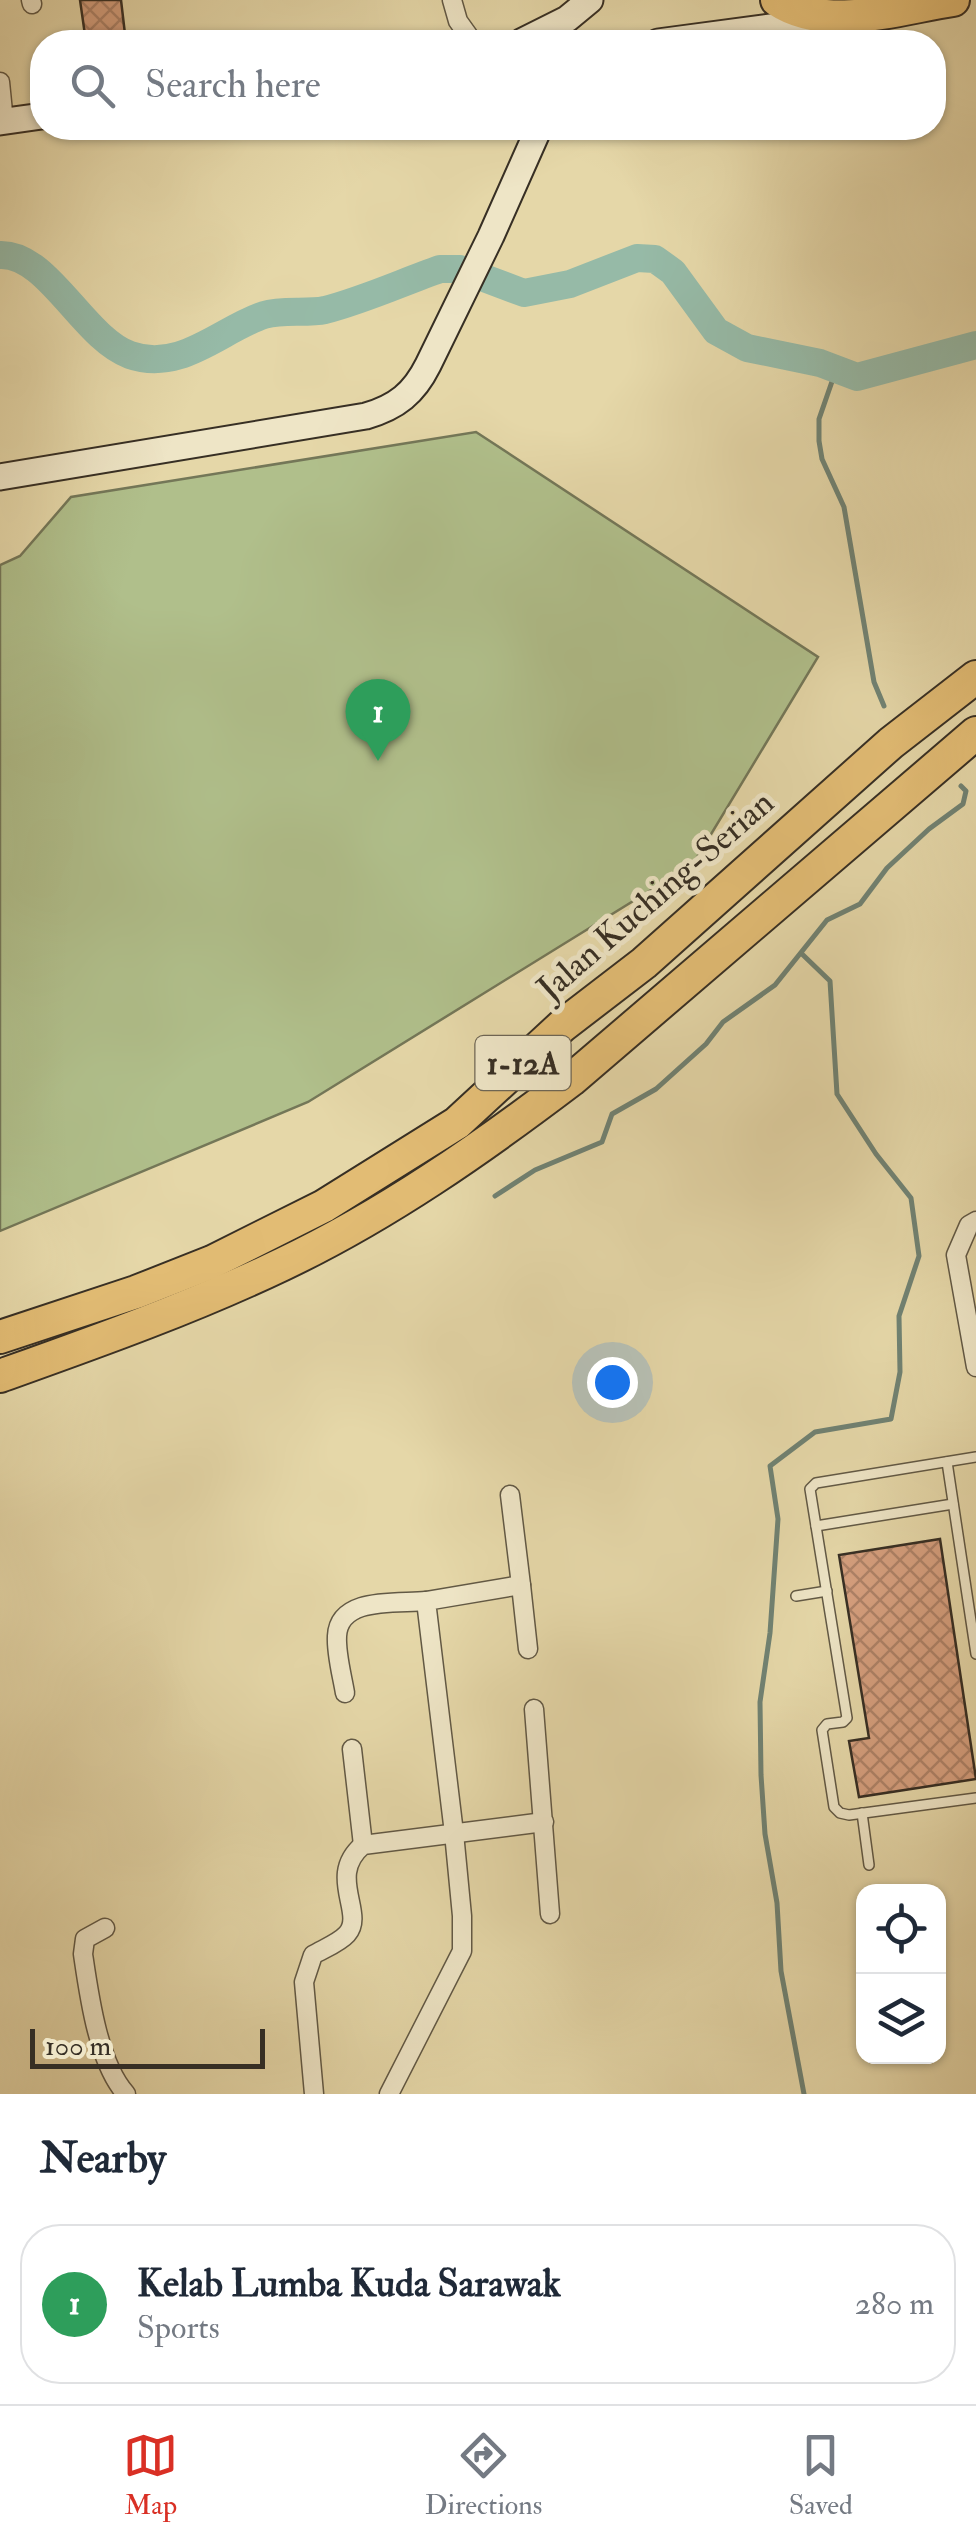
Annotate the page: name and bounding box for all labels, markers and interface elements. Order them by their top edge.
search box [30,30,946,140]
icon: search [65,58,120,113]
text: Search here [145,61,321,109]
pin: 1 [346,678,410,761]
street label: Jalan Kuching-Serian [528,781,783,1011]
road number: 1-12A [476,1036,570,1090]
your location [587,1357,638,1408]
map controls [856,1884,946,2064]
button: locate [856,1884,946,1974]
button: layers [856,1974,946,2064]
scale bar [30,2024,265,2068]
text: 100 m [45,2029,111,2064]
text: Nearby [40,2133,166,2185]
text: Kelab Lumba Kuda Sarawak [137,2260,561,2308]
text: 1 [69,2284,80,2324]
text: 280 m [855,2284,934,2324]
text: Sports [137,2308,220,2348]
tab: Map [123,2428,178,2523]
tab: Directions [425,2428,542,2523]
tab: Saved [789,2428,853,2523]

